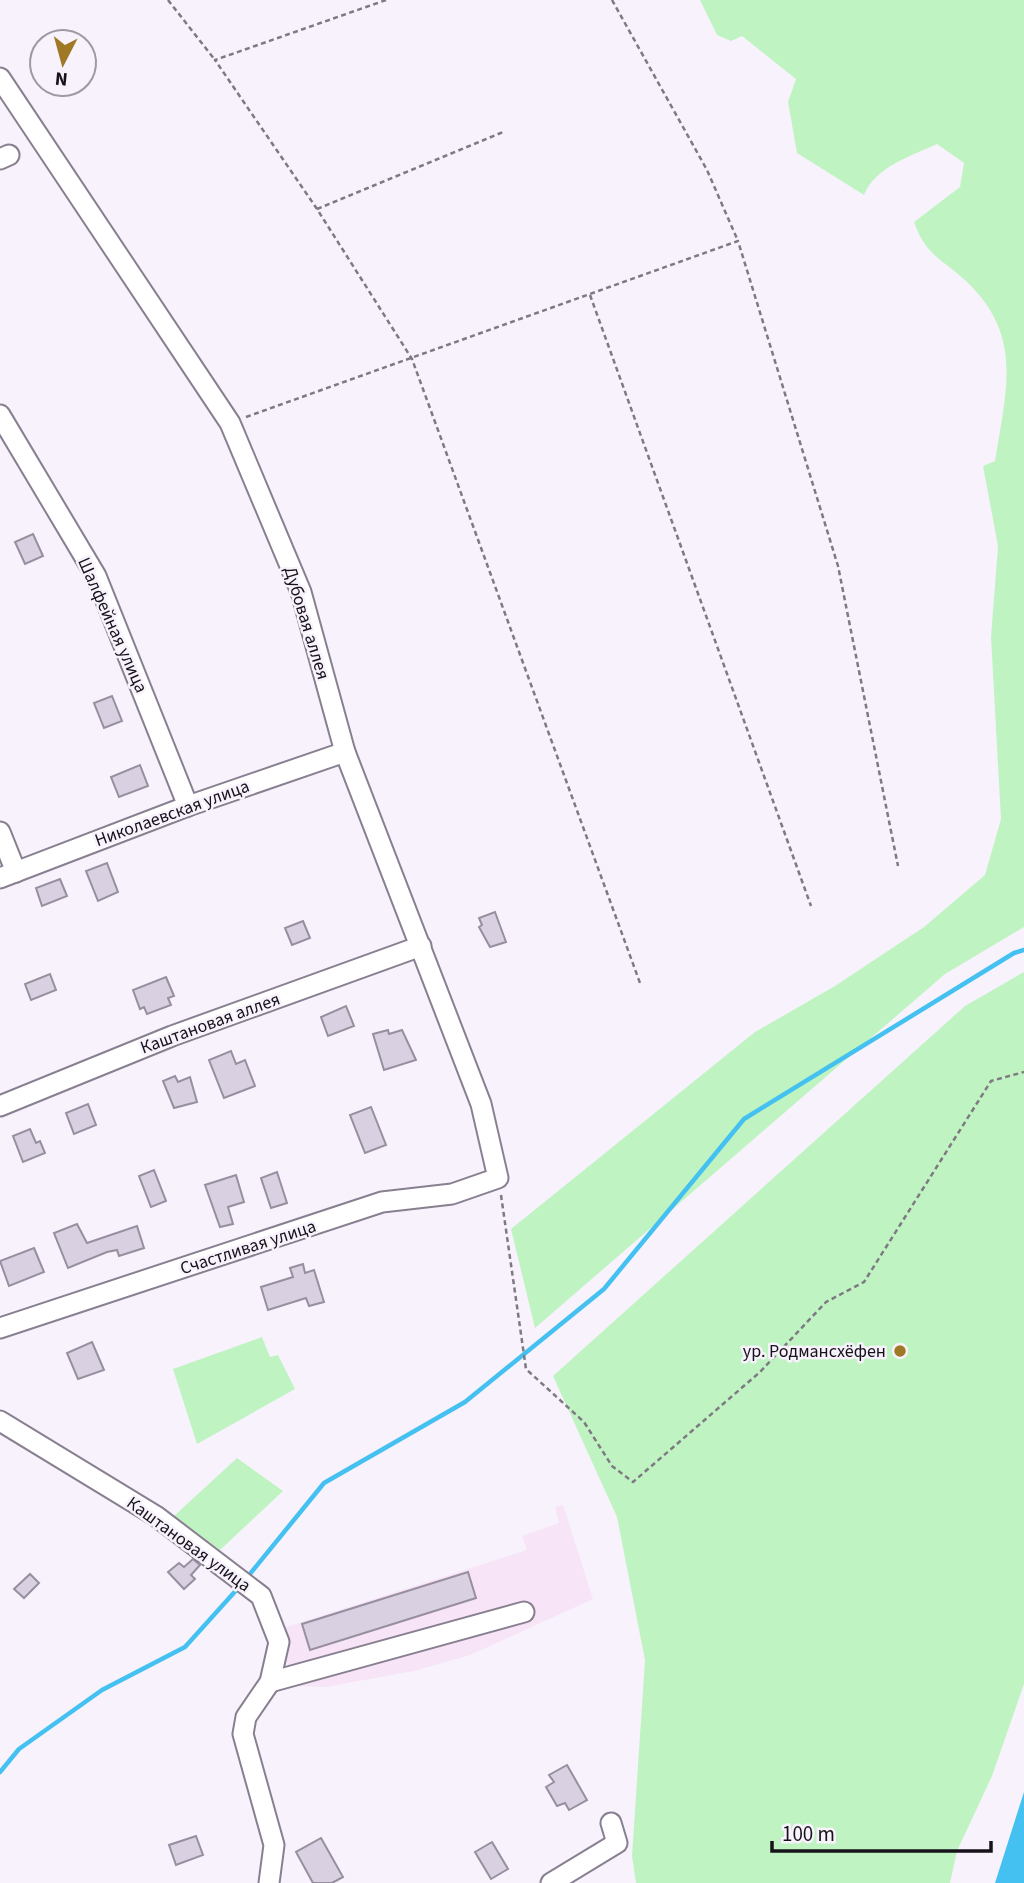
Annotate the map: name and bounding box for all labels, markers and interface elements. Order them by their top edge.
north arrow [28,28,98,98]
text: N [54,64,69,93]
street label: Шалфейная улица [71,553,154,697]
street label: Дубовая аллея [277,564,336,683]
street label: Николаевская улица [91,774,253,853]
street label: Каштановая аллея [137,987,284,1060]
street label: Счастливая улица [177,1214,319,1281]
place label: ур. Родмансхёфен [743,1339,886,1364]
marker: ур. Родмансхёфен [892,1343,908,1359]
street label: Каштановая улица [121,1491,256,1598]
scale bar [772,1810,991,1854]
text: 100 m [782,1819,835,1849]

